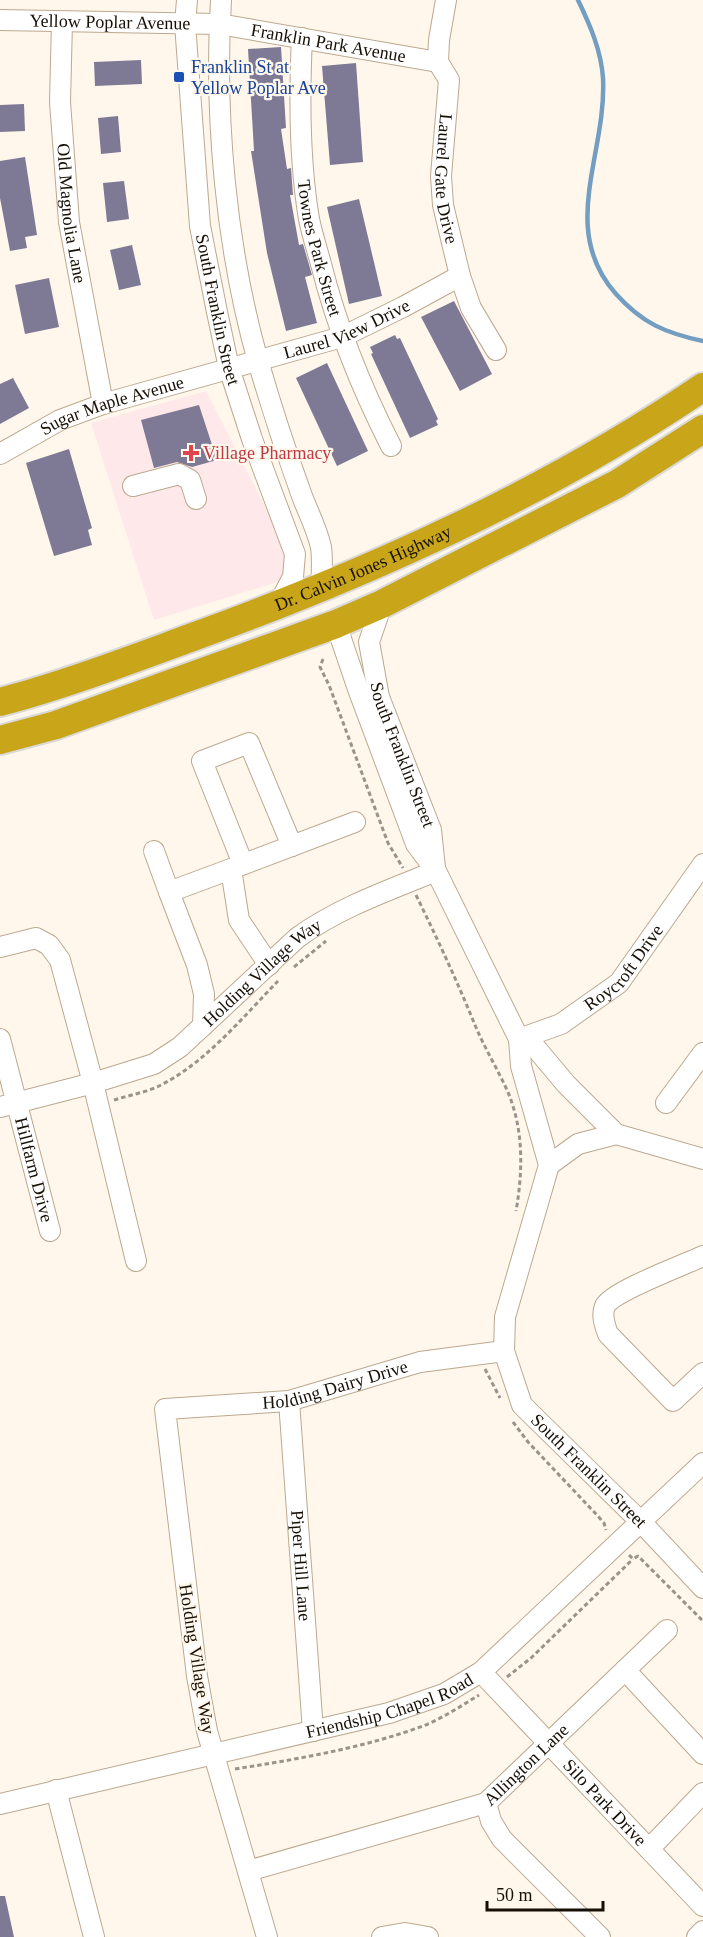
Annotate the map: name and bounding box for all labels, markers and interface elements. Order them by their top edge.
street label: Yellow Poplar Avenue [29,11,191,33]
street label: Franklin Park Avenue [249,20,407,66]
place label: Franklin St at Yellow Poplar Ave [191,57,326,98]
marker: Franklin St at Yellow Poplar Ave [172,70,186,84]
street label: Laurel Gate Drive [431,113,462,246]
street label: Old Magnolia Lane [53,143,90,285]
street label: Townes Park Street [294,179,345,319]
street label: South Franklin Street [192,232,244,388]
street label: Laurel View Drive [281,295,413,363]
street label: Sugar Maple Avenue [37,372,186,439]
place label: Village Pharmacy [203,443,331,463]
marker: Village Pharmacy [184,446,198,460]
street label: Dr. Calvin Jones Highway [272,521,454,615]
street label: South Franklin Street [366,680,439,830]
street label: Holding Village Way [199,915,325,1030]
street label: Roycroft Drive [580,921,667,1014]
street label: Hillfarm Drive [11,1115,57,1224]
street label: Holding Dairy Drive [262,1356,410,1413]
street label: South Franklin Street [527,1410,651,1532]
street label: Piper Hill Lane [287,1509,315,1622]
street label: Holding Village Way [175,1582,219,1736]
street label: Friendship Chapel Road [304,1669,476,1742]
street label: Allington Lane [480,1720,573,1810]
street label: Silo Park Drive [559,1755,651,1850]
scale bar [487,1874,602,1912]
text: 50 m [496,1885,533,1905]

